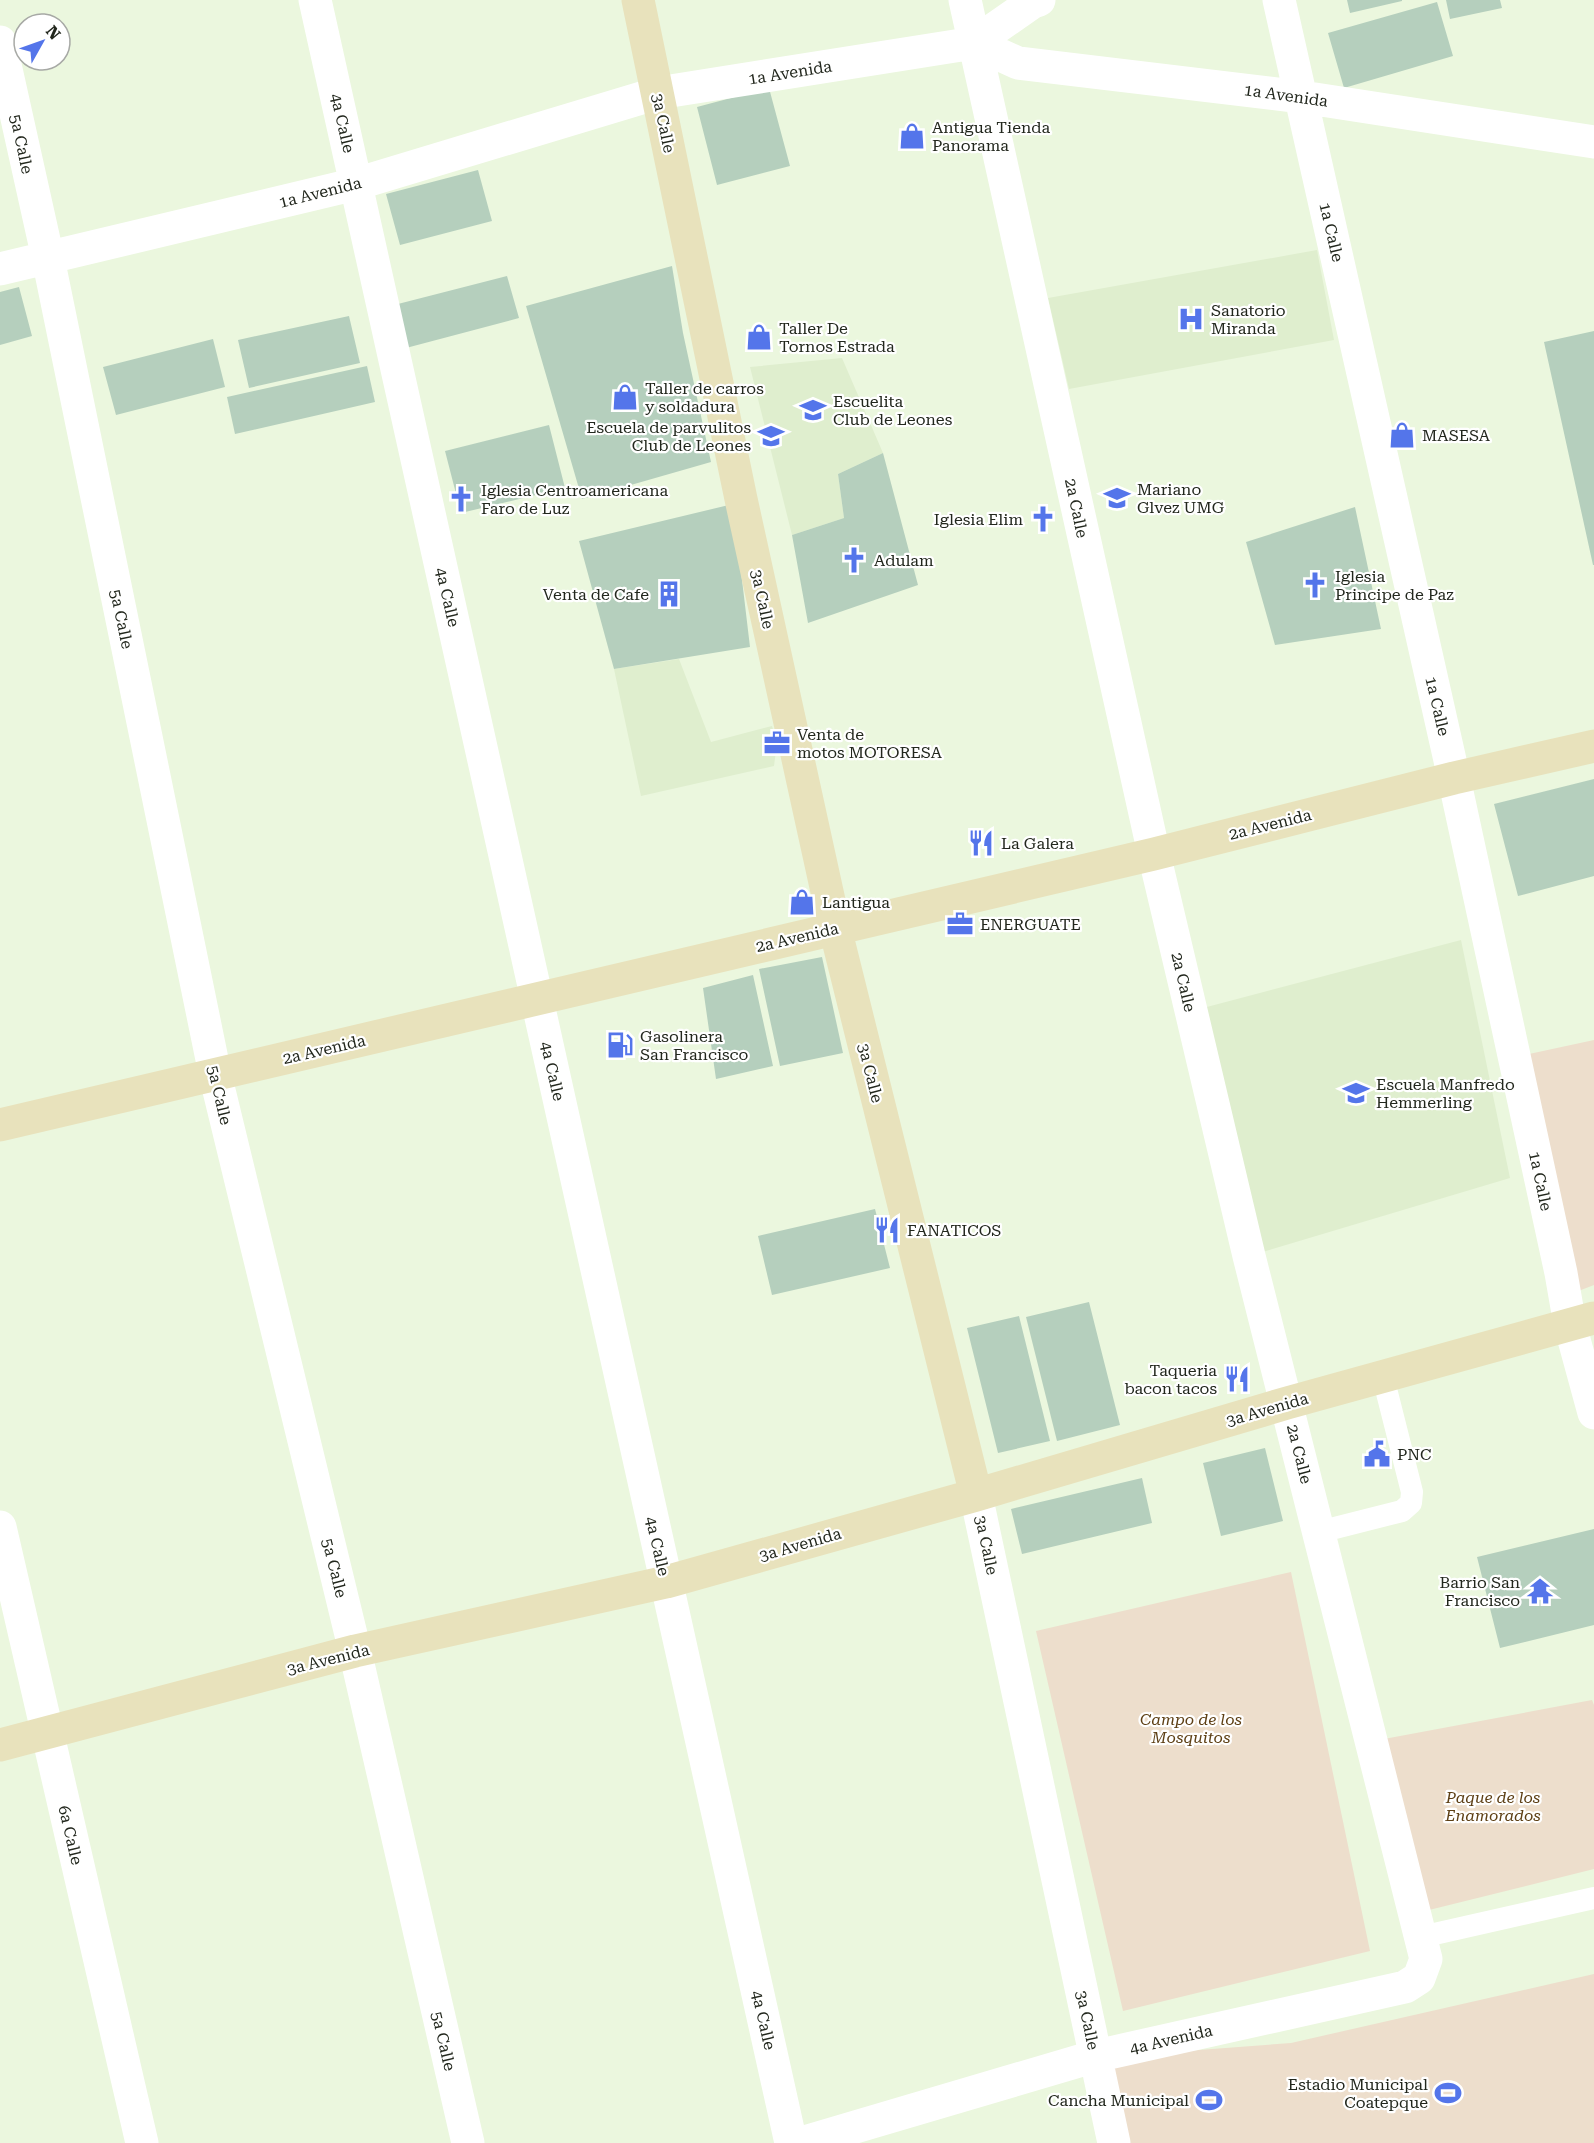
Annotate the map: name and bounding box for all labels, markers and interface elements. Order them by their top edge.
north arrow [12,12,72,72]
text: N [42,22,64,44]
street label: 1a Avenida [747,56,834,88]
street label: 1a Avenida [1243,80,1329,111]
street label: 4a Calle [326,92,359,155]
street label: 3a Calle [648,92,679,155]
street label: 5a Calle [6,113,37,176]
place label: Antigua Tienda Panorama [932,118,1051,155]
shop icon: Antigua Tienda Panorama [897,121,927,151]
street label: 1a Avenida [277,173,364,212]
street label: 1a Calle [1315,201,1348,264]
place label: Sanatorio Miranda [1211,301,1286,338]
hospital icon: Sanatorio Miranda [1176,304,1206,334]
place label: Taller De Tornos Estrada [779,319,895,356]
shop icon: Taller De Tornos Estrada [744,322,774,352]
place label: Taller de carros y soldadura [645,379,764,416]
shop icon: Taller de carros y soldadura [610,382,640,412]
place label: Escuelita Club de Leones [833,392,953,429]
school or university icon: Escuelita Club de Leones [798,395,828,425]
place label: Escuela de parvulitos Club de Leones [586,418,751,455]
shop icon: MASESA [1387,420,1417,450]
school or university icon: Escuela de parvulitos Club de Leones [756,421,786,451]
place label: MASESA [1422,426,1491,445]
street label: 2a Calle [1061,477,1092,540]
place label: Mariano Glvez UMG [1137,480,1225,517]
place label: Iglesia Centroamericana Faro de Luz [481,481,669,518]
school or university icon: Mariano Glvez UMG [1102,483,1132,513]
church icon: Iglesia Centroamericana Faro de Luz [446,484,476,514]
church icon: Iglesia Elim [1028,504,1058,534]
place label: Iglesia Elim [934,510,1023,529]
church icon: Adulam [839,545,869,575]
place label: Adulam [874,551,934,570]
street label: 4a Calle [431,566,464,629]
place label: Iglesia Principe de Paz [1335,567,1454,604]
street label: 3a Calle [747,568,778,631]
church icon: Iglesia Principe de Paz [1300,570,1330,600]
building icon: Venta de Cafe [654,579,684,609]
place label: Venta de Cafe [543,585,649,604]
street label: 5a Calle [106,588,137,651]
street label: 1a Calle [1421,675,1454,738]
place label: Venta de motos MOTORESA [797,725,943,762]
office icon: Venta de motos MOTORESA [762,728,792,758]
street label: 2a Avenida [1227,805,1314,844]
restaurant icon: La Galera [966,828,996,858]
place label: La Galera [1001,834,1074,853]
shop icon: Lantigua [787,887,817,917]
place label: Lantigua [822,893,890,912]
office icon: ENERGUATE [945,909,975,939]
place label: ENERGUATE [980,915,1081,934]
street label: 2a Avenida [754,919,841,956]
street label: 2a Calle [1167,951,1200,1014]
place label: Gasolinera San Francisco [640,1027,749,1064]
fuel station icon: Gasolinera San Francisco [605,1030,635,1060]
street label: 2a Avenida [281,1031,368,1068]
street label: 4a Calle [536,1040,569,1103]
street label: 3a Calle [854,1041,887,1105]
street label: 5a Calle [203,1064,236,1127]
place label: Escuela Manfredo Hemmerling [1376,1075,1515,1112]
school or university icon: Escuela Manfredo Hemmerling [1341,1078,1371,1108]
street label: 1a Calle [1525,1150,1556,1213]
restaurant icon: FANATICOS [872,1215,902,1245]
place label: FANATICOS [907,1221,1001,1240]
place label: Taqueria bacon tacos [1124,1361,1217,1398]
restaurant icon: Taqueria bacon tacos [1222,1364,1252,1394]
street label: 3a Avenida [1224,1389,1311,1430]
street label: 2a Calle [1283,1422,1316,1486]
public building icon: PNC [1362,1439,1392,1469]
place label: PNC [1397,1445,1431,1464]
street label: 3a Calle [971,1514,1002,1577]
street label: 4a Calle [641,1515,674,1578]
street label: 3a Avenida [757,1524,844,1565]
street label: 5a Calle [318,1536,351,1600]
place label: Barrio San Francisco [1440,1573,1520,1610]
temple icon: Barrio San Francisco [1525,1576,1555,1606]
street label: 3a Avenida [285,1640,372,1679]
park label: Campo de los Mosquitos [1140,1710,1242,1747]
park label: Paque de los Enamorados [1444,1788,1541,1825]
street label: 6a Calle [54,1804,87,1867]
street label: 4a Calle [747,1989,780,2052]
street label: 3a Calle [1072,1989,1103,2052]
street label: 5a Calle [427,2010,460,2073]
street label: 4a Avenida [1128,2021,1215,2058]
place label: Estadio Municipal Coatepque [1288,2075,1428,2112]
sports icon: Estadio Municipal Coatepque [1433,2078,1463,2108]
sports icon: Cancha Municipal [1194,2085,1224,2115]
place label: Cancha Municipal [1048,2091,1189,2110]

